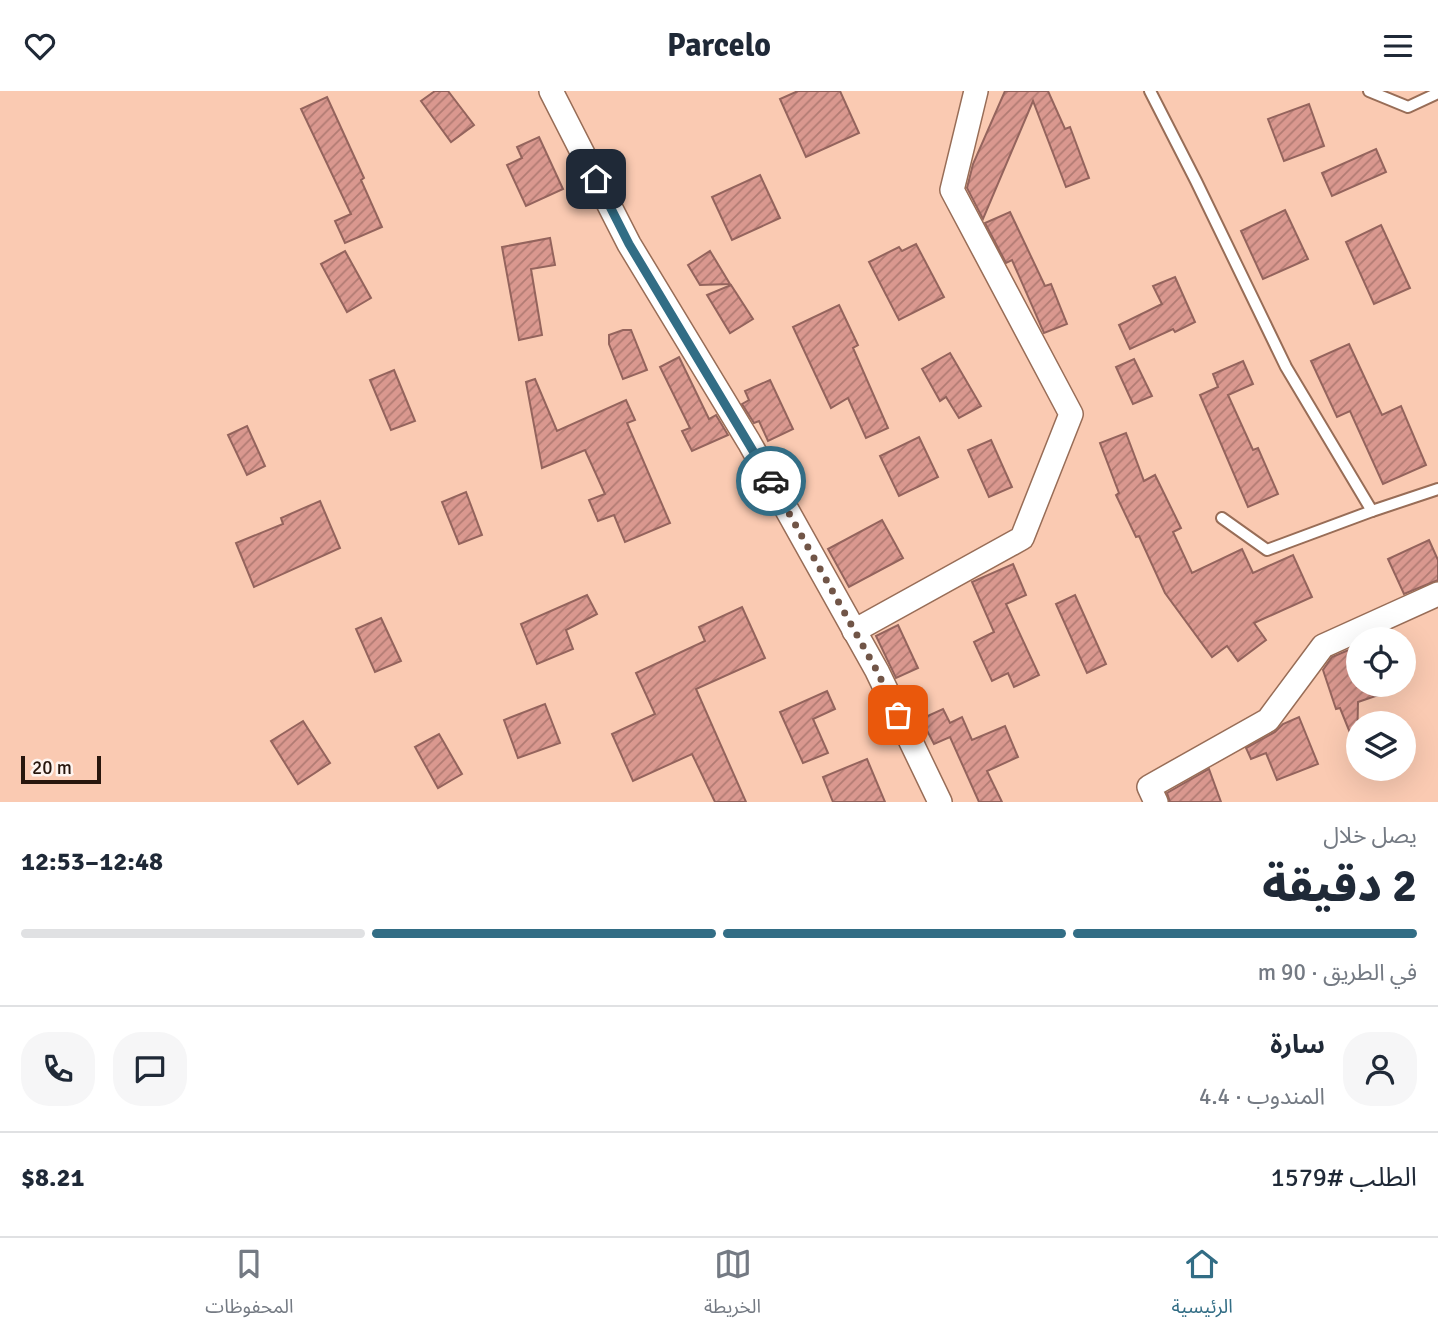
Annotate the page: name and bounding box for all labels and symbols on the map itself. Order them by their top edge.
pin [566,149,626,209]
courier [736,446,806,516]
pin [868,685,928,745]
scale bar [21,753,102,785]

